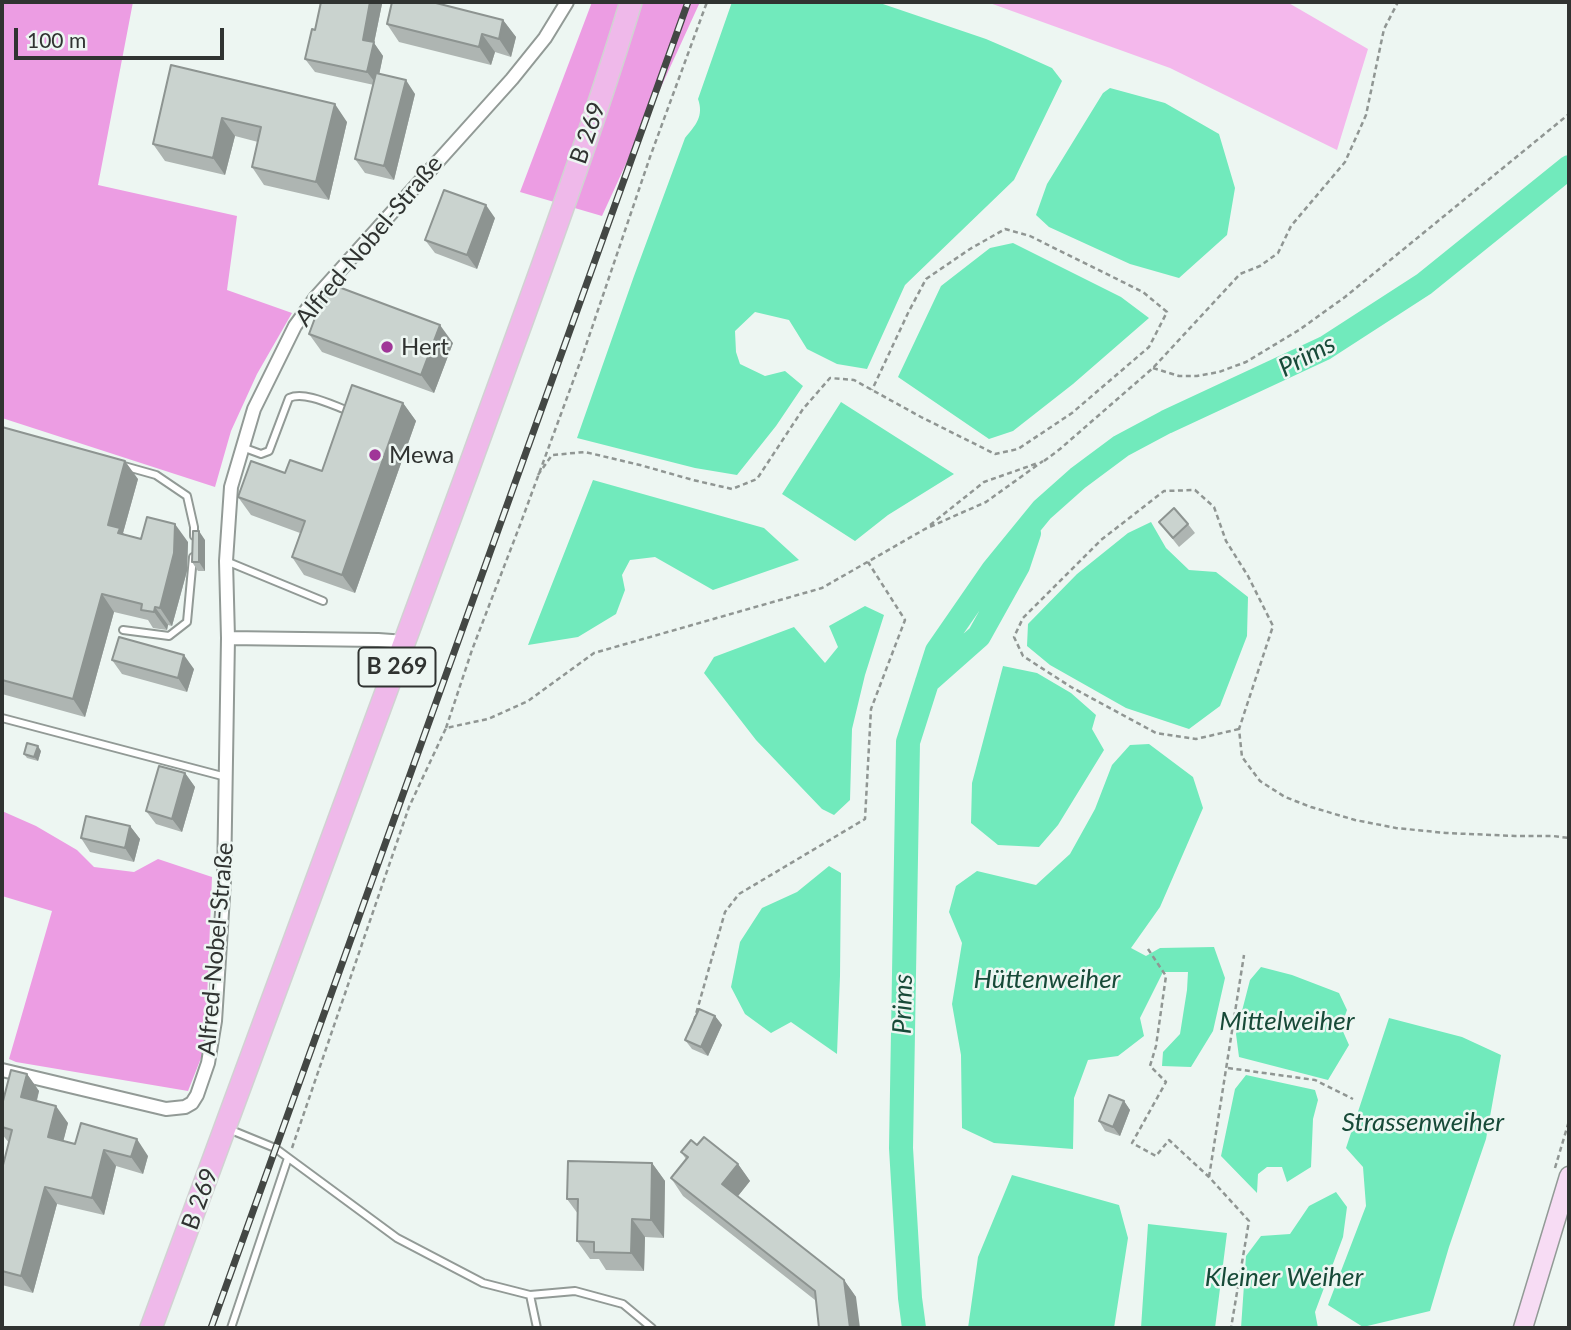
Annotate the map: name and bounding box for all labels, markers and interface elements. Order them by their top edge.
scale bar [18,14,228,58]
text: 100 m [27,27,86,52]
street label: B 269 [564,98,612,168]
street label: Alfred-Nobel-Straße [289,150,449,332]
water label: Prims [1273,328,1341,384]
place label: Hert [401,333,449,361]
marker: Hert [379,339,395,355]
place label: Mewa [389,441,454,469]
marker: Mewa [367,447,383,463]
road number: B 269 [358,648,436,687]
street label: Alfred-Nobel-Straße [192,841,240,1057]
water label: Hüttenweiher [974,964,1120,996]
water label: Prims [887,974,919,1034]
water label: Mittelweiher [1219,1006,1355,1038]
water label: Strassenweiher [1342,1107,1504,1139]
street label: B 269 [176,1164,224,1234]
water label: Kleiner Weiher [1205,1262,1363,1294]

